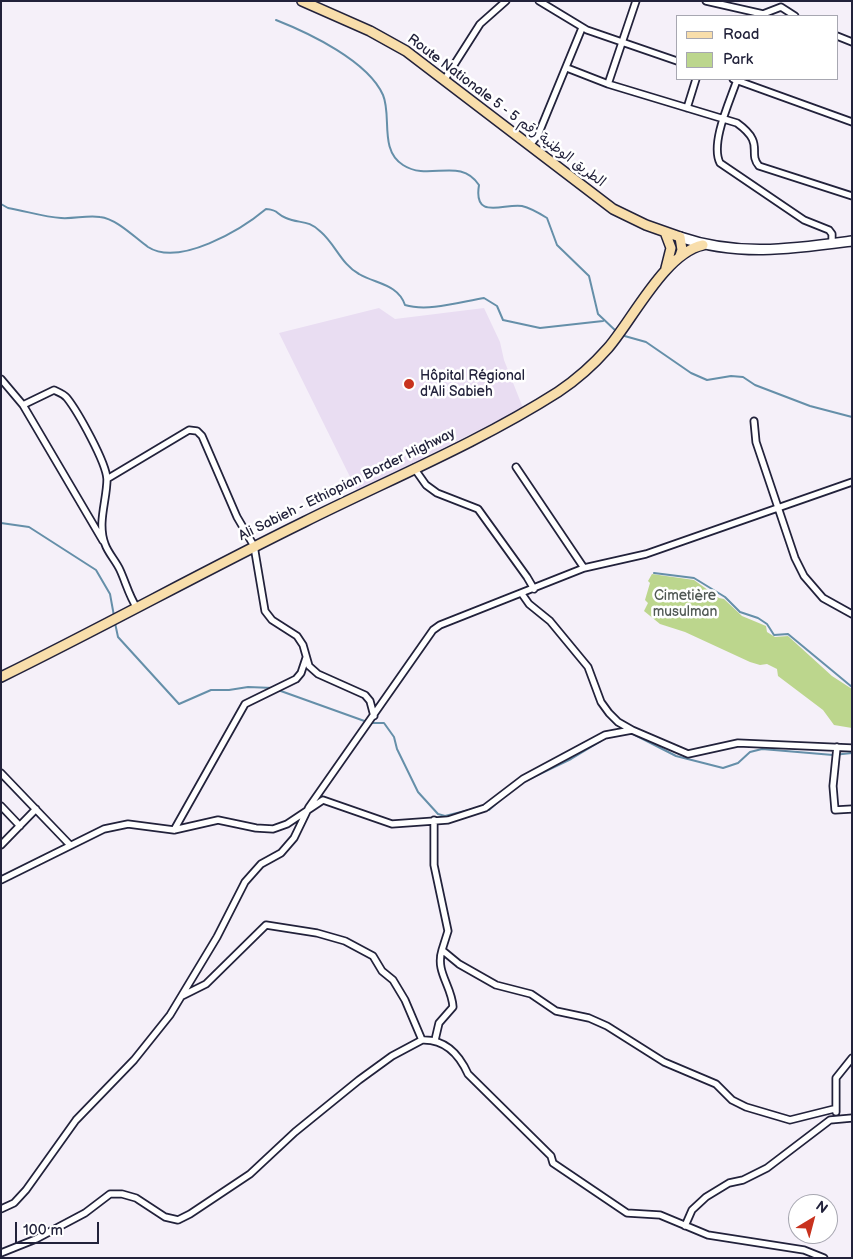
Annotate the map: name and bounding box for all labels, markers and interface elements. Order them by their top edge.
legend [676,15,838,80]
text: Road [723,25,759,44]
street label: Route Nationale 5 - الطريق الوطنية رقم 5 [404,31,608,191]
text: Park [723,50,753,69]
place label: Hôpital Régional d'Ali Sabieh [420,368,525,401]
marker: Hôpital Régional d'Ali Sabieh [402,377,416,391]
street label: Ali Sabieh - Ethiopian Border Highway [236,425,458,545]
park label: Cimetière musulman [653,588,717,620]
north arrow [788,1194,838,1244]
text: N [812,1197,831,1217]
scale bar [18,1212,101,1244]
text: 100 m [23,1221,63,1240]

